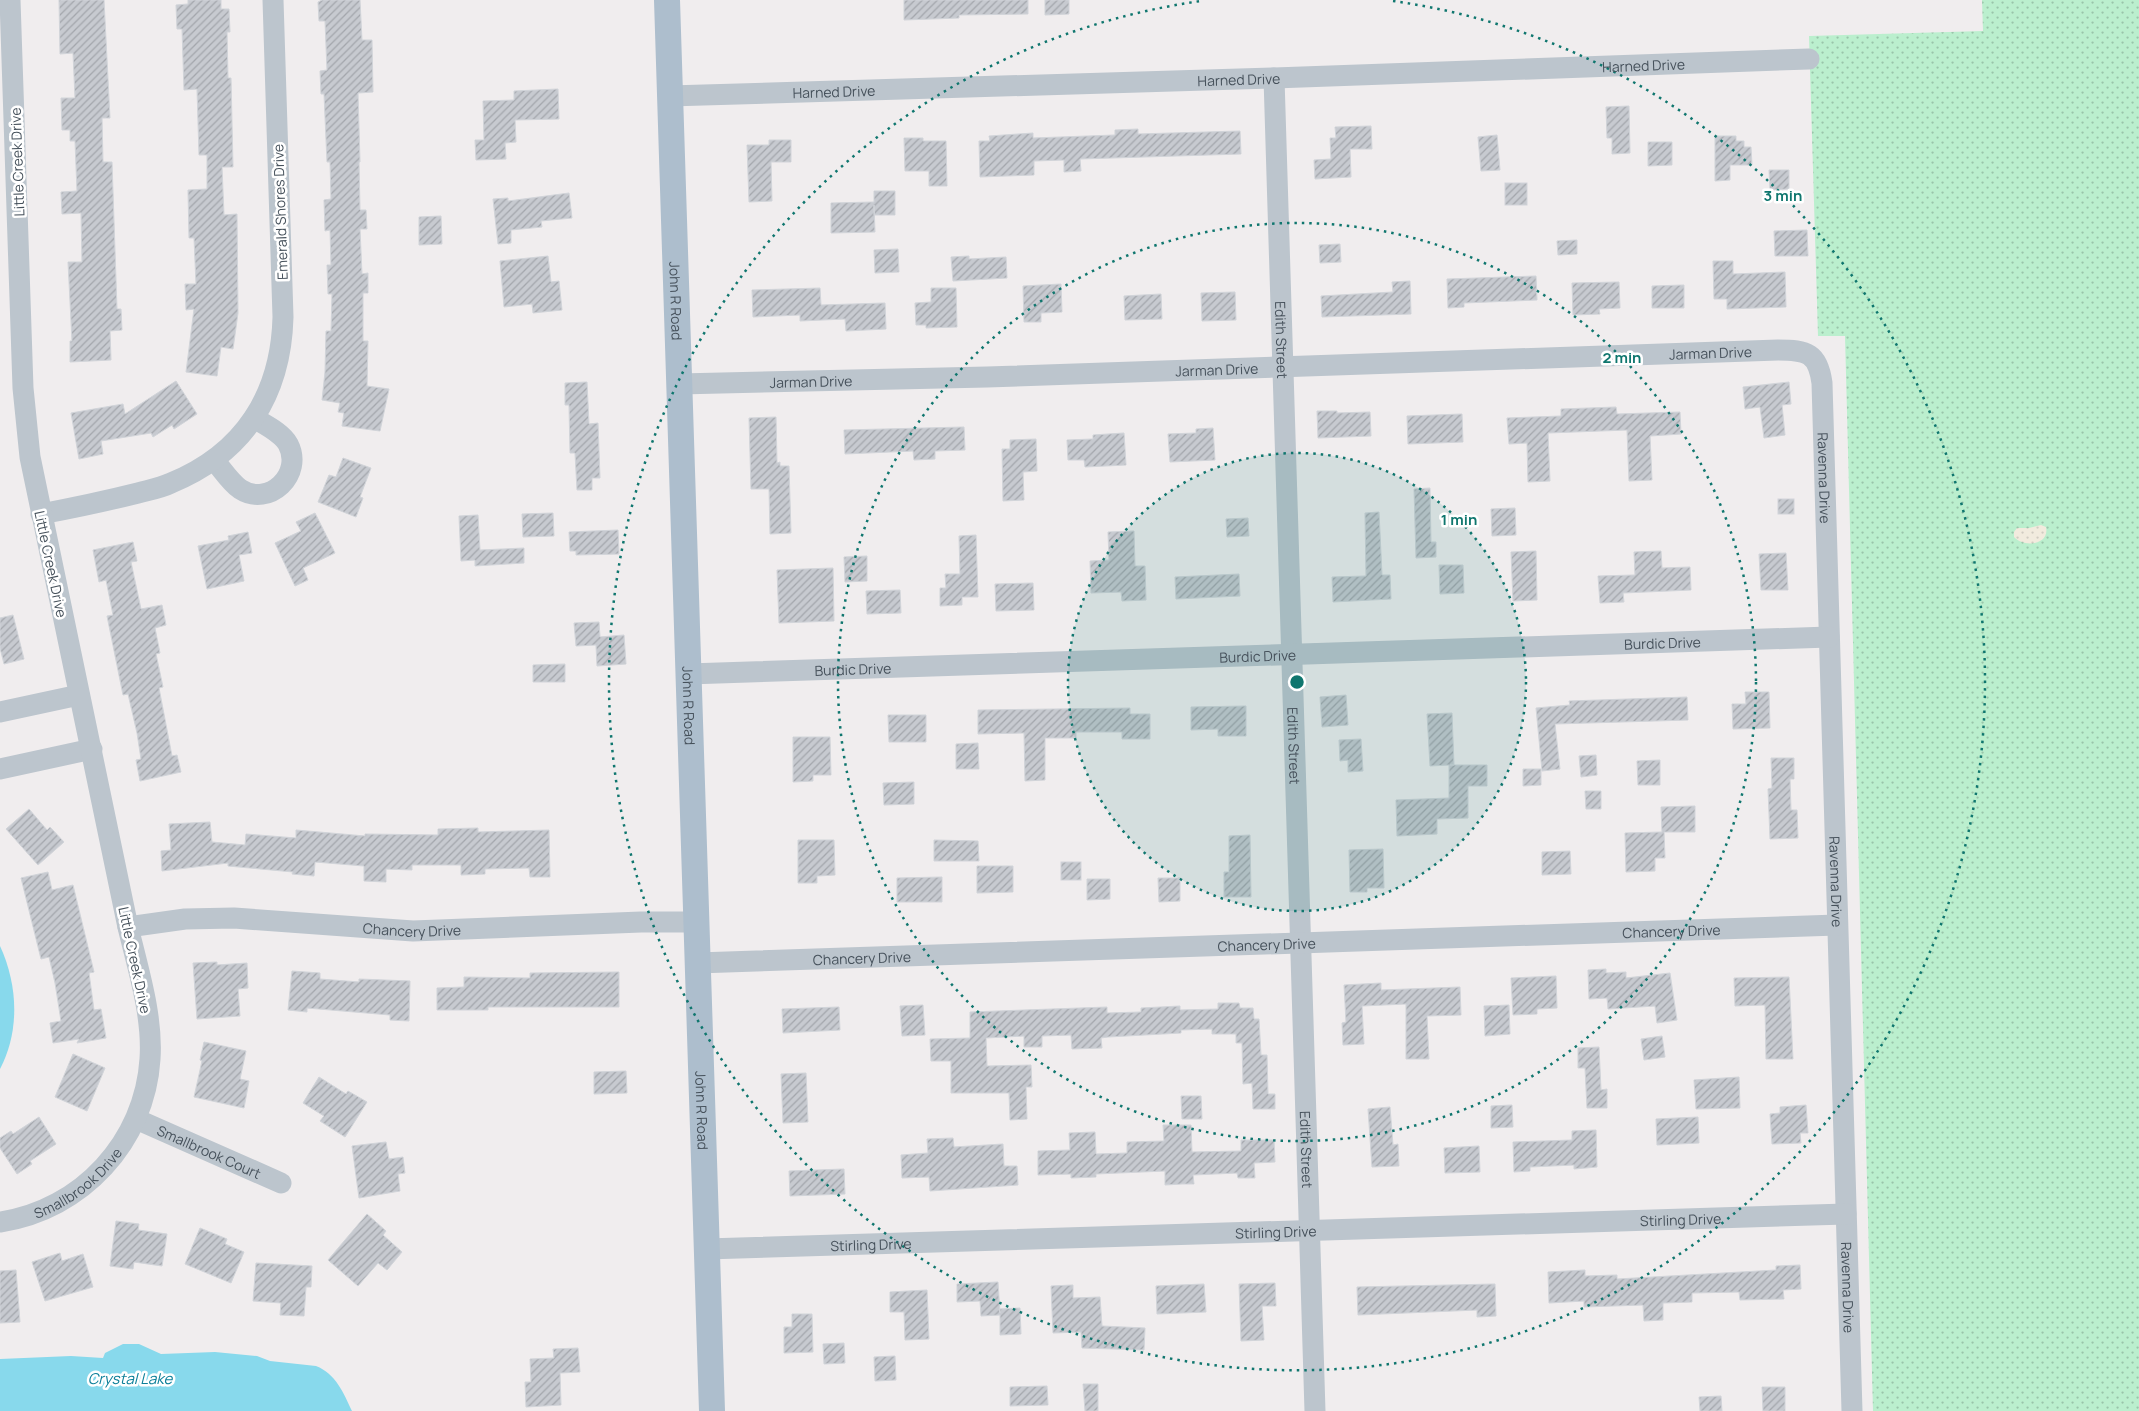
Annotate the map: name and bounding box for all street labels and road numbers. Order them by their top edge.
street label: Harned Drive [1602,54,1685,76]
street label: Harned Drive [1197,68,1280,90]
street label: Harned Drive [792,80,876,102]
street label: Little Creek Drive [6,107,28,217]
street label: Emerald Shores Drive [268,144,292,280]
street label: John R Road [666,261,687,341]
street label: Edith Street [1271,301,1293,379]
street label: Jarman Drive [1669,341,1752,363]
street label: Jarman Drive [1175,358,1259,380]
street label: Jarman Drive [769,371,853,391]
street label: Ravenna Drive [1814,432,1836,524]
street label: Little Creek Drive [30,509,72,619]
street label: Burdic Drive [1624,632,1701,653]
street label: Burdic Drive [1219,645,1296,666]
street label: Burdic Drive [814,658,892,679]
street label: John R Road [679,666,700,745]
street label: Edith Street [1284,707,1305,785]
street label: Ravenna Drive [1826,836,1847,928]
street label: Little Creek Drive [114,905,156,1015]
street label: Chancery Drive [362,918,461,940]
street label: Chancery Drive [1622,919,1721,942]
street label: Chancery Drive [1217,933,1316,955]
street label: Chancery Drive [813,946,911,969]
street label: John R Road [692,1071,713,1150]
street label: Edith Street [1296,1110,1318,1189]
street label: Smallbrook Court [154,1120,264,1183]
street label: Smallbrook Drive [31,1143,126,1222]
street label: Stirling Drive [1640,1208,1722,1230]
street label: Stirling Drive [1235,1221,1317,1242]
street label: Stirling Drive [830,1233,912,1255]
street label: Ravenna Drive [1838,1242,1859,1333]

